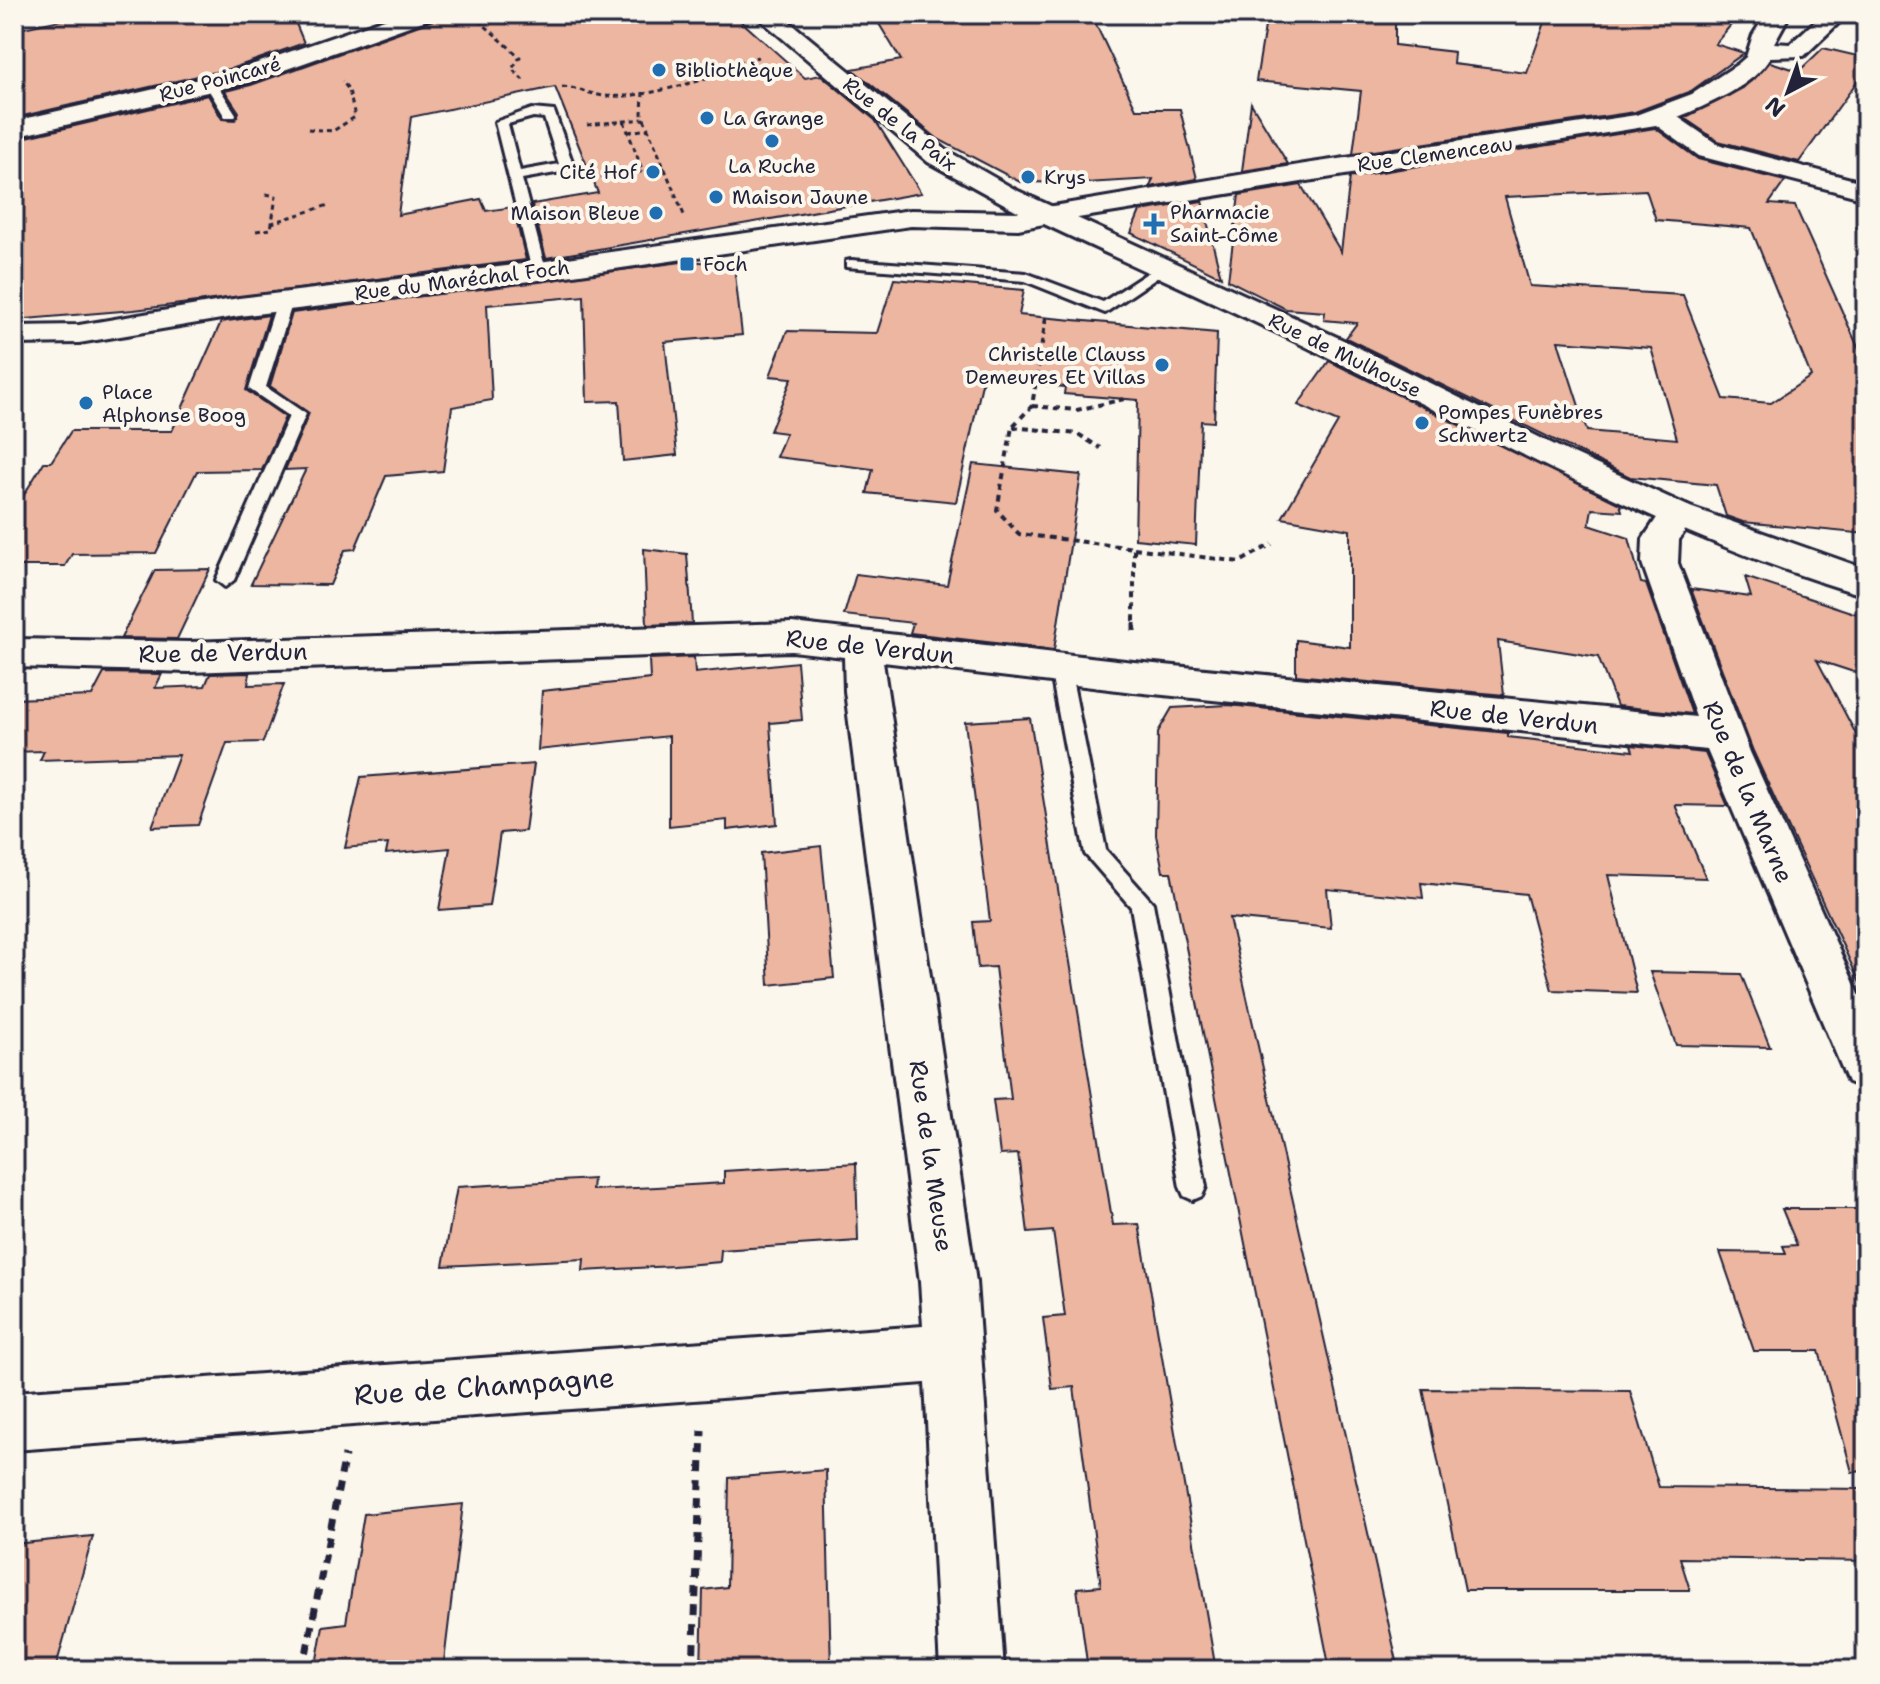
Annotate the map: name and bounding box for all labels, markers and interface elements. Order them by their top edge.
street label: Rue Poincaré [156,50,284,108]
north arrow [1748,52,1828,132]
place label: Bibliothèque [675,57,794,83]
marker: Bibliothèque [650,61,668,79]
street label: Rue de la Paix [838,71,962,177]
text: N [1759,90,1791,123]
place label: La Grange [723,105,824,131]
marker: La Grange [698,109,716,127]
street label: Rue Clemenceau [1355,130,1515,178]
marker: La Ruche [763,132,781,150]
place label: La Ruche [728,153,816,179]
place label: Cité Hof [559,159,638,185]
marker: Cité Hof [644,163,662,181]
place label: Krys [1044,164,1086,190]
marker: Krys [1019,168,1037,186]
place label: Maison Jaune [732,184,868,210]
marker: Maison Jaune [707,188,725,206]
place label: Pharmacie Saint-Côme [1170,199,1279,248]
place label: Maison Bleue [511,200,640,226]
marker: Maison Bleue [647,204,665,222]
marker: Pharmacie Saint-Côme [1145,215,1163,233]
place label: Foch [703,251,748,277]
street label: Rue du Maréchal Foch [353,254,571,306]
marker: Foch [678,255,696,273]
street label: Rue de Mulhouse [1264,307,1426,403]
place label: Christelle Clauss Demeures Et Villas [965,341,1146,390]
marker: Christelle Clauss Demeures Et Villas [1153,356,1171,374]
place label: Place Alphonse Boog [102,379,246,428]
marker: Place Alphonse Boog [77,394,95,412]
place label: Pompes Funèbres Schwertz [1438,399,1603,448]
marker: Pompes Funèbres Schwertz [1413,414,1431,432]
street label: Rue de Verdun [784,622,956,672]
street label: Rue de Verdun [138,636,308,670]
street label: Rue de Verdun [1428,692,1600,742]
street label: Rue de la Marne [1695,696,1801,888]
street label: Rue de la Meuse [902,1058,960,1254]
street label: Rue de Champagne [352,1358,616,1414]

